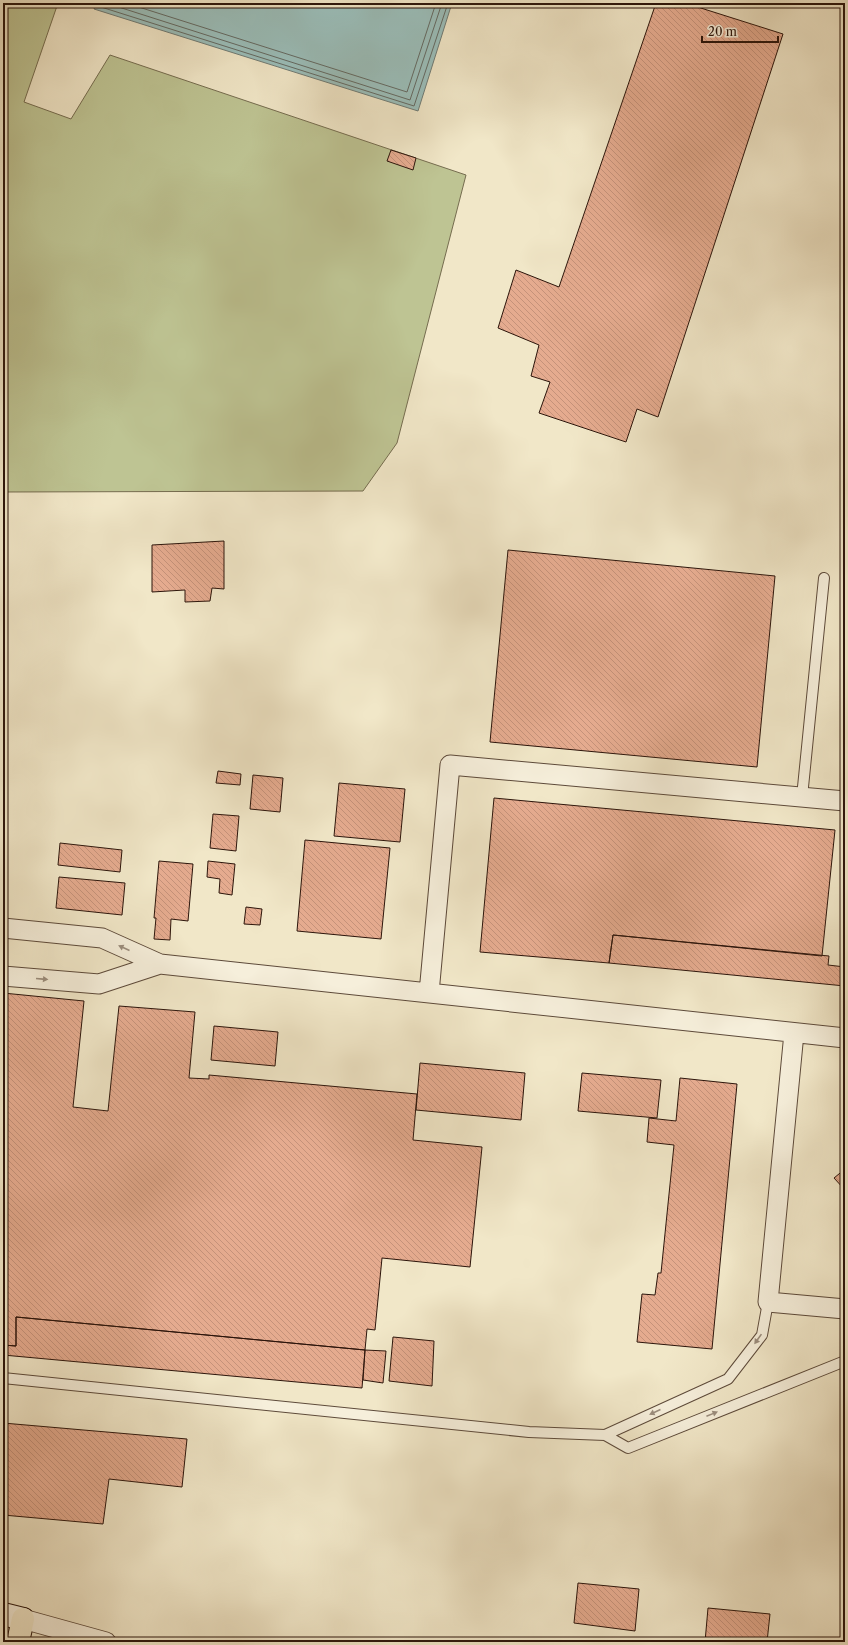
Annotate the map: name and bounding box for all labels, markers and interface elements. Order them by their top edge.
scale bar [702,18,778,44]
text: 20 m [708,24,737,39]
one-way arrow [119,945,130,951]
one-way arrow [36,976,48,983]
one-way arrow [754,1334,762,1344]
one-way arrow [650,1409,661,1415]
one-way arrow [706,1411,718,1417]

